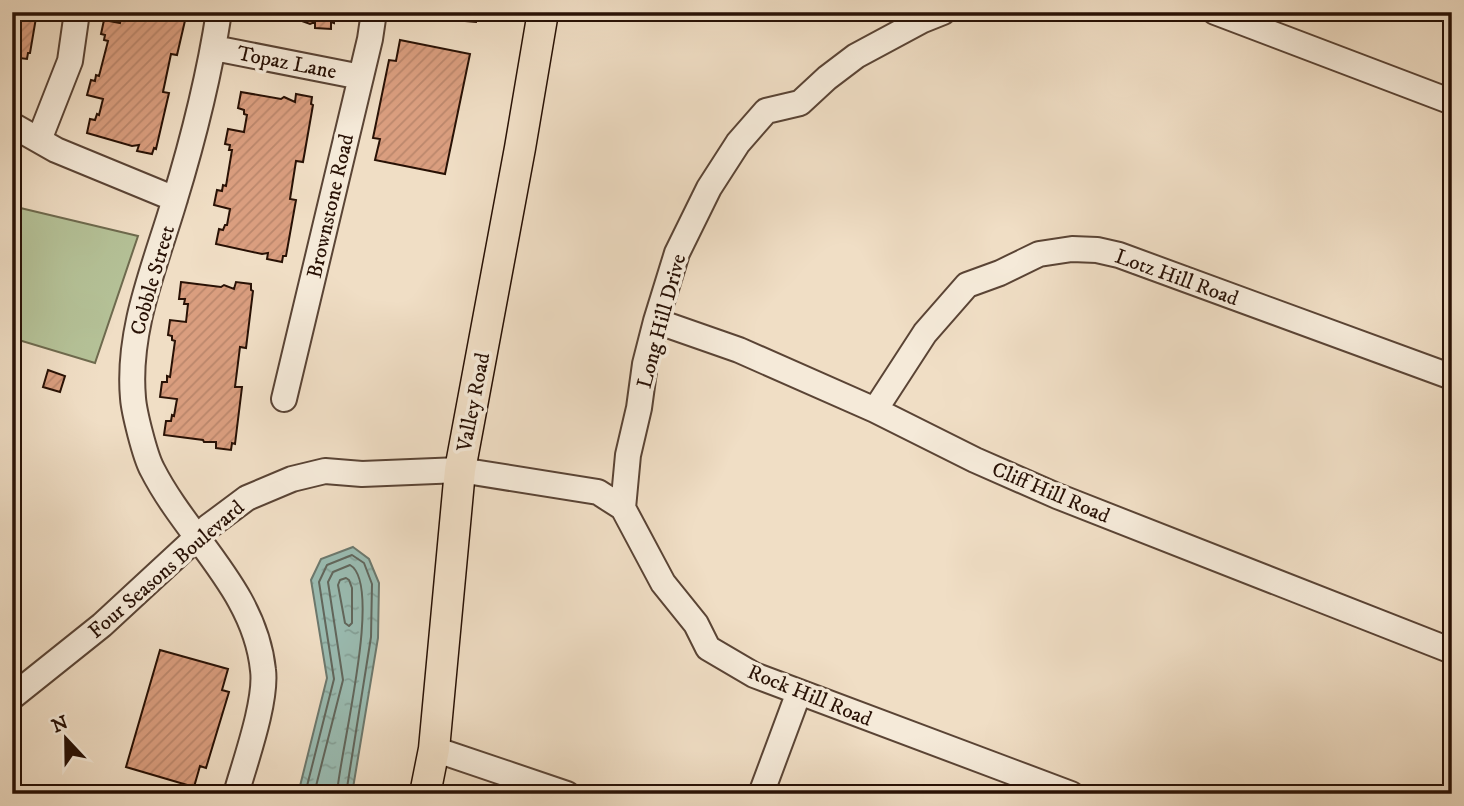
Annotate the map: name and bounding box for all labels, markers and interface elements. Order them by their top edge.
street label: Topaz Lane [235,41,339,85]
street label: Brownstone Road [302,131,360,281]
street label: Cobble Street [125,222,181,338]
street label: Lotz Hill Road [1111,244,1242,312]
street label: Long Hill Drive [632,251,692,391]
street label: Valley Road [451,350,496,455]
street label: Cliff Hill Road [988,456,1114,530]
street label: Four Seasons Boulevard [83,495,250,645]
street label: Rock Hill Road [744,659,876,733]
north arrow [32,704,102,774]
text: N [49,711,72,738]

